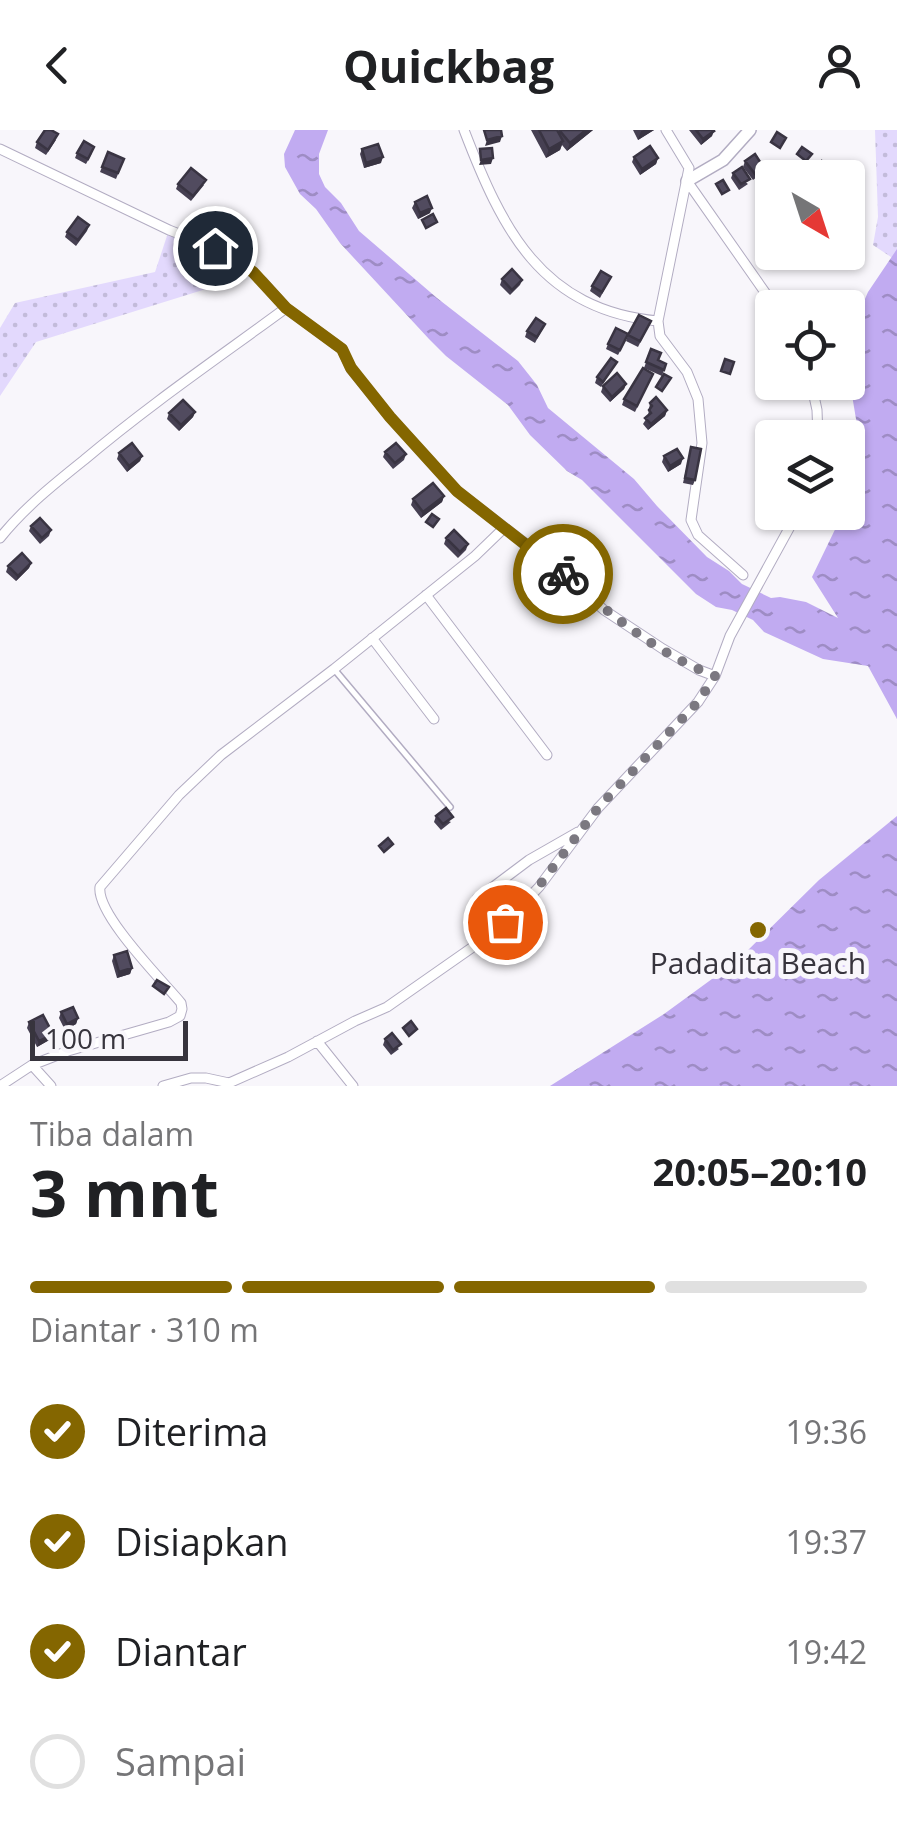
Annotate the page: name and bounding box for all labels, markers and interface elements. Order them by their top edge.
text: Quickbag [343,35,554,96]
icon: back [30,38,85,93]
icon: person [812,38,867,93]
north arrow [755,160,865,270]
map controls [755,160,865,530]
pin [173,206,258,291]
icon: home [188,221,243,276]
button: locate [755,290,865,400]
button: layers [755,420,865,530]
courier [513,524,613,624]
icon: bike [536,547,591,602]
pin [463,880,548,965]
icon: bag [478,895,533,950]
marker: Padadita Beach [747,919,769,941]
place label: Padadita Beach [650,942,866,983]
scale bar [30,1016,188,1060]
text: 100 m [45,1019,126,1057]
text: Tiba dalam [30,1112,194,1155]
text: 20:05–20:10 [653,1145,867,1197]
text: 3 mnt [30,1148,219,1236]
text: Diantar · 310 m [30,1308,259,1351]
icon: check [30,1404,85,1459]
text: Diterima [115,1405,268,1457]
text: 19:36 [785,1410,867,1453]
icon: check [30,1514,85,1569]
text: Disiapkan [115,1515,289,1567]
text: 19:37 [785,1520,867,1563]
icon: check [30,1624,85,1679]
text: Diantar [115,1625,247,1677]
text: 19:42 [785,1630,867,1673]
text: Sampai [115,1735,246,1787]

